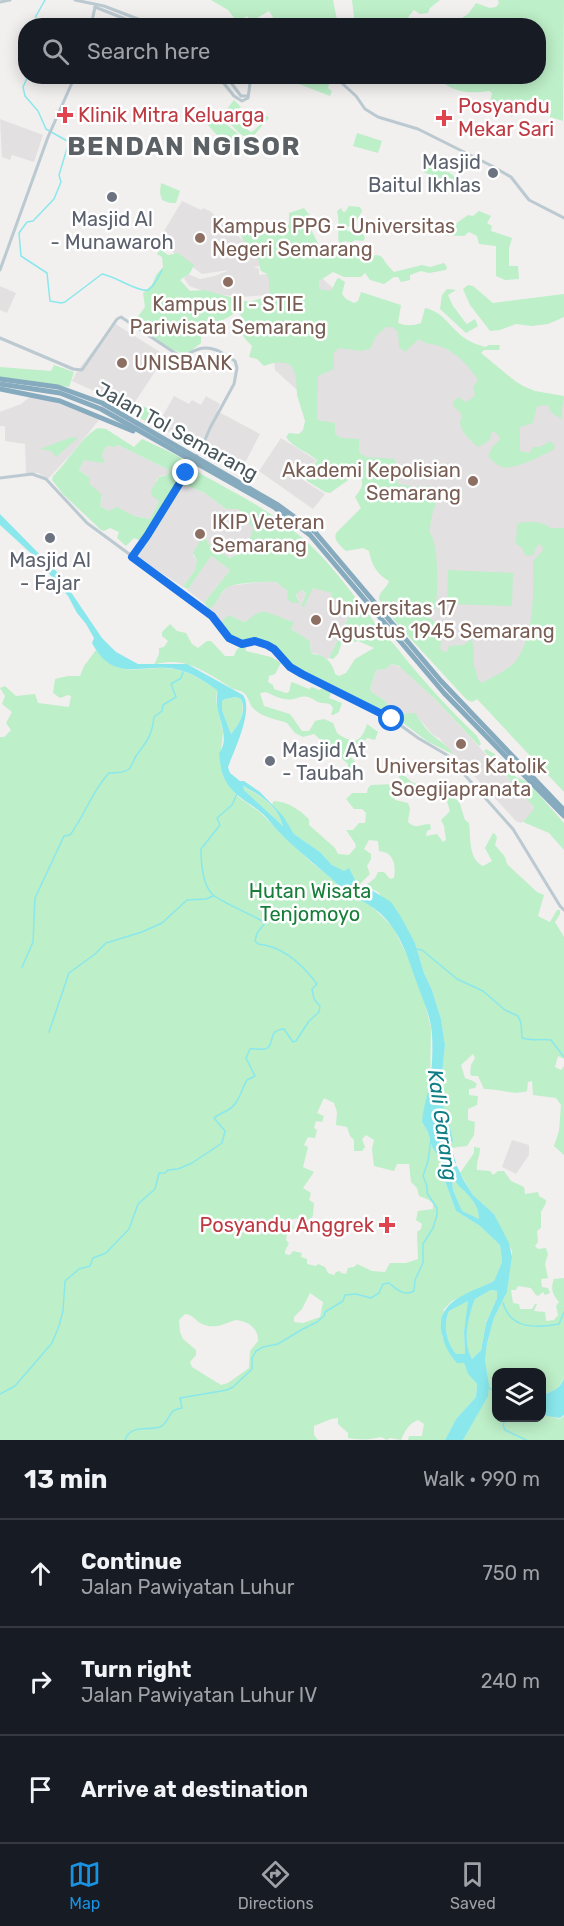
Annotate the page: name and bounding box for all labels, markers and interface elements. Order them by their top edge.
search box [18,18,546,84]
icon: search [39,35,72,68]
text: Search here [87,38,210,65]
place label: Posyandu Mekar Sari [458,94,554,141]
place label: Klinik Mitra Keluarga [78,103,265,127]
marker: Klinik Mitra Keluarga [56,106,74,124]
marker: Posyandu Mekar Sari [435,109,453,127]
district label: BENDAN NGISOR [67,131,301,162]
place label: Masjid Baitul Ikhlas [368,150,481,197]
marker: Masjid Baitul Ikhlas [486,166,500,180]
marker: Masjid Al - Munawaroh [105,190,119,204]
place label: Masjid Al - Munawaroh [50,207,174,254]
place label: Kampus PPG - Universitas Negeri Semarang [212,214,455,261]
marker: Kampus PPG - Universitas Negeri Semarang [193,231,207,245]
marker: Kampus II - STIE Pariwisata Semarang [221,275,235,289]
place label: Kampus II - STIE Pariwisata Semarang [130,292,326,339]
place label: UNISBANK [134,351,232,375]
marker: UNISBANK [115,356,129,370]
street label: Jalan Tol Semarang [92,376,262,486]
place label: Akademi Kepolisian Semarang [282,458,461,505]
route end [172,459,198,485]
marker: Akademi Kepolisian Semarang [466,474,480,488]
place label: IKIP Veteran Semarang [212,510,325,557]
marker: IKIP Veteran Semarang [193,527,207,541]
marker: Masjid Al - Fajar [43,531,57,545]
place label: Masjid Al - Fajar [9,548,91,595]
place label: Universitas 17 Agustus 1945 Semarang [328,596,555,643]
marker: Universitas 17 Agustus 1945 Semarang [309,613,323,627]
route start [378,705,404,731]
marker: Universitas Katolik Soegijapranata [454,737,468,751]
place label: Masjid At - Taubah [282,738,366,785]
marker: Masjid At - Taubah [263,754,277,768]
place label: Universitas Katolik Soegijapranata [375,754,547,801]
park label: Hutan Wisata Tenjomoyo [249,879,371,926]
water label: Kali Garang [423,1068,463,1182]
place label: Posyandu Anggrek [200,1213,375,1237]
marker: Posyandu Anggrek [378,1216,396,1234]
map controls [492,1368,546,1422]
button: layers [492,1368,546,1422]
text: 13 min [24,1464,108,1495]
text: Walk · 990 m [423,1467,540,1491]
text: Continue [81,1548,182,1575]
icon: ahead [24,1557,57,1590]
text: 750 m [482,1561,540,1585]
text: Jalan Pawiyatan Luhur [81,1575,294,1599]
text: Turn right [81,1656,191,1683]
icon: right [24,1665,57,1698]
text: 240 m [481,1669,540,1693]
text: Jalan Pawiyatan Luhur IV [81,1683,317,1707]
icon: arrive [24,1773,57,1806]
text: Arrive at destination [81,1776,308,1803]
tab: Map [68,1858,101,1913]
tab: Directions [238,1858,314,1913]
tab: Saved [450,1858,496,1913]

